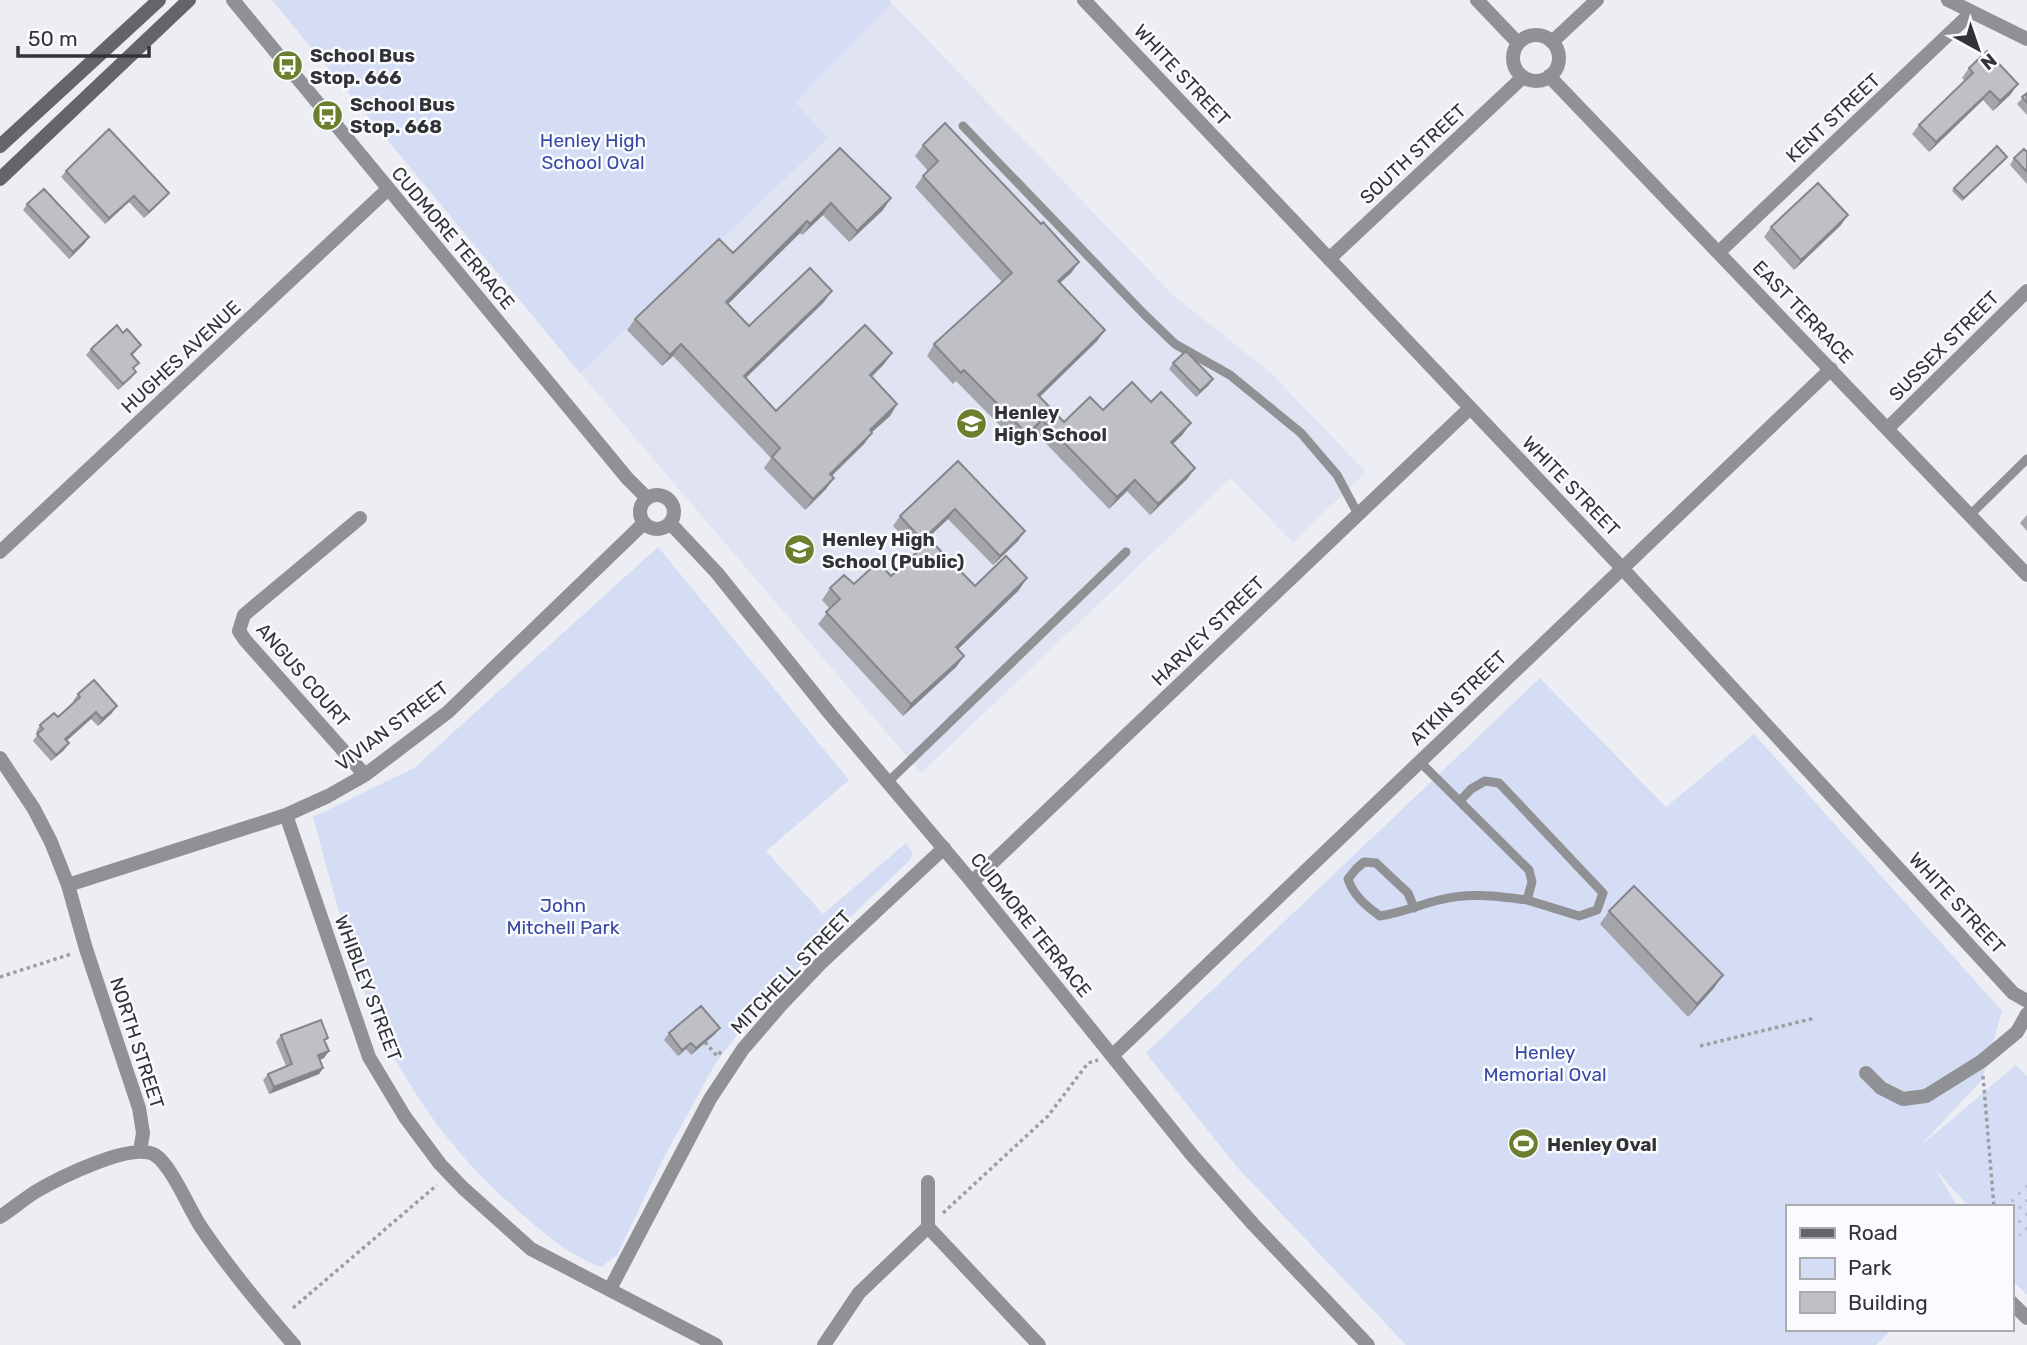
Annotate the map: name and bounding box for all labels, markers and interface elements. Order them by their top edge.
scale bar [18,14,149,58]
north arrow [1943,14,2013,84]
street label: WHITE STREET [1129,20,1235,130]
text: 50 m [28,26,78,51]
place label: School Bus Stop. 666 [310,44,415,89]
text: N [1976,48,2001,75]
bus stop icon: School Bus Stop. 666 [270,49,304,83]
street label: KENT STREET [1781,69,1885,167]
place label: School Bus Stop. 668 [350,93,455,138]
bus stop icon: School Bus Stop. 668 [310,98,344,132]
street label: SOUTH STREET [1355,99,1471,209]
park label: Henley High School Oval [540,129,646,174]
street label: CUDMORE TERRACE [387,162,519,314]
street label: EAST TERRACE [1748,256,1858,368]
street label: SUSSEX STREET [1884,286,2004,406]
street label: HUGHES AVENUE [117,296,245,418]
place label: Henley High School [994,401,1107,446]
school or university icon: Henley High School [954,406,988,440]
street label: WHITE STREET [1517,431,1625,541]
place label: Henley High School (Public) [822,528,964,573]
school or university icon: Henley High School (Public) [782,533,816,567]
street label: HARVEY STREET [1147,571,1269,691]
street label: ANGUS COURT [251,618,355,732]
street label: ATKIN STREET [1405,646,1511,750]
street label: VIVIAN STREET [331,676,453,776]
street label: CUDMORE TERRACE [966,848,1096,1002]
street label: WHITE STREET [1904,848,2010,958]
park label: John Mitchell Park [506,894,620,939]
street label: MITCHELL STREET [726,905,856,1039]
street label: WHIBLEY STREET [330,912,406,1064]
street label: NORTH STREET [105,974,169,1112]
park label: Henley Memorial Oval [1483,1041,1607,1086]
sports icon: Henley Oval [1507,1127,1541,1161]
place label: Henley Oval [1547,1133,1657,1156]
legend [1786,1205,2013,1331]
text: Road [1848,1220,1898,1245]
text: Park [1848,1255,1892,1280]
text: Building [1848,1290,1928,1315]

